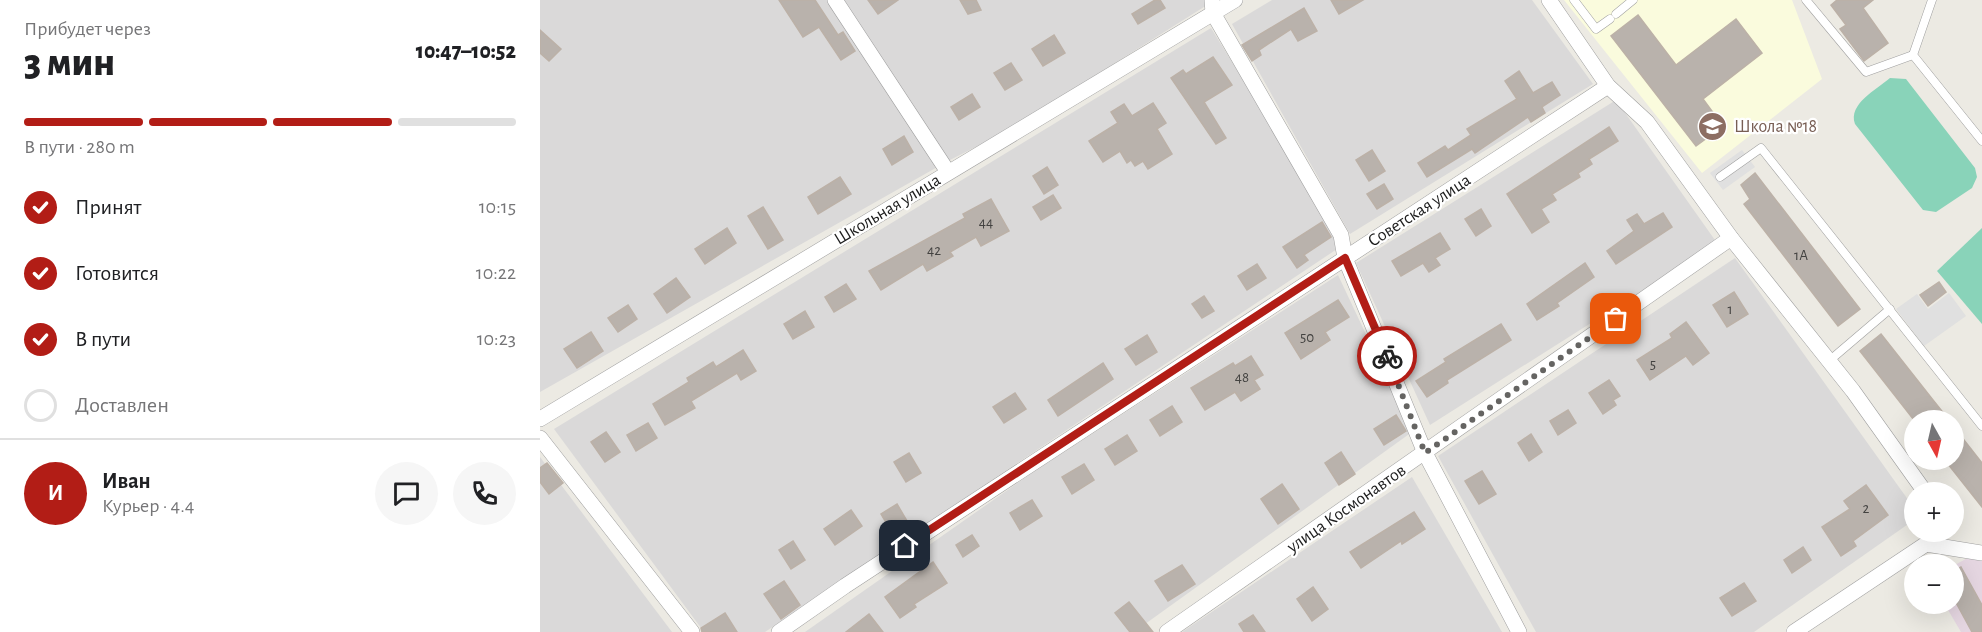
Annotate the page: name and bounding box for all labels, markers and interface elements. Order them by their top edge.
text: Прибудет через [24,19,151,39]
text: 10:47–10:52 [416,40,516,62]
text: 3 мин [24,44,115,83]
school or university icon: Школа №18 [1697,110,1729,142]
place label: Школа №18 [1734,118,1817,136]
text: В пути · 280 m [24,137,135,157]
street label: Школьная улица [831,171,944,249]
street label: Советская улица [1365,171,1474,251]
icon: check [24,191,57,224]
text: Принят [75,196,141,218]
text: 10:15 [479,197,516,217]
house number: 44 [979,215,993,230]
house number: 42 [927,243,941,258]
house number: 1А [1794,248,1808,263]
icon: check [24,257,57,290]
text: Готовится [75,262,159,284]
text: 10:22 [476,263,516,283]
pin [1590,293,1641,344]
icon: bag [1599,302,1632,335]
house number: 1 [1727,302,1733,317]
icon: check [24,323,57,356]
courier [1357,326,1417,386]
text: В пути [75,328,131,350]
text: 10:23 [477,329,516,349]
house number: 50 [1300,330,1314,345]
icon: bike [1371,340,1404,373]
house number: 5 [1650,357,1656,372]
house number: 48 [1235,370,1249,385]
text: Доставлен [75,394,169,416]
north arrow [1904,410,1964,470]
map controls [1904,410,1964,614]
street label: улица Космонавтов [1283,461,1409,557]
button: chat [375,462,438,525]
button: phone [453,462,516,525]
text: Иван [102,470,151,492]
text: И [48,482,63,504]
button: + [1904,482,1964,542]
text: Курьер · 4.4 [102,496,194,516]
house number: 2 [1863,501,1870,516]
pin [879,520,930,571]
icon: home [888,529,921,562]
button: − [1904,554,1964,614]

